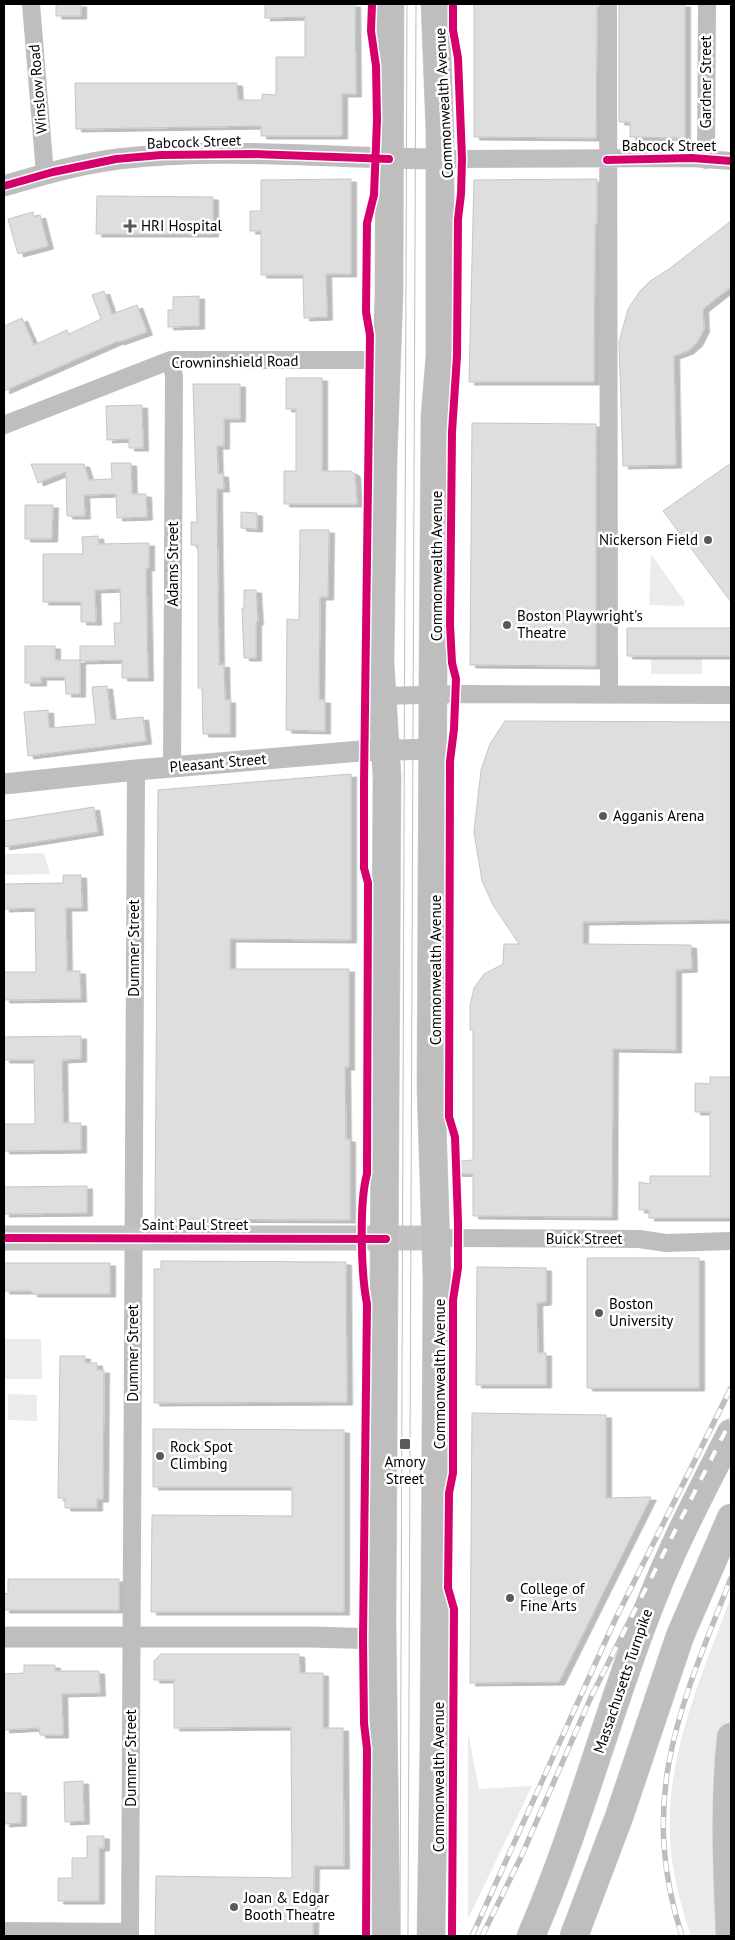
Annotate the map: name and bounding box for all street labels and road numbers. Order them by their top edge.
street label: Commonwealth Avenue [430,27,457,179]
street label: Gardner Street [696,35,715,129]
street label: Winslow Road [24,44,51,135]
street label: Babcock Street [146,130,242,153]
street label: Babcock Street [622,136,716,155]
street label: Crowninshield Road [171,351,299,372]
street label: Commonwealth Avenue [427,491,446,641]
street label: Adams Street [163,521,182,607]
street label: Pleasant Street [169,749,267,776]
street label: Commonwealth Avenue [426,895,445,1045]
street label: Dummer Street [124,899,143,997]
street label: Saint Paul Street [142,1215,248,1234]
street label: Buick Street [546,1229,622,1248]
street label: Commonwealth Avenue [430,1299,449,1449]
street label: Dummer Street [123,1304,142,1402]
street label: Massachusetts Turnpike [589,1606,656,1755]
street label: Commonwealth Avenue [429,1702,448,1852]
street label: Dummer Street [121,1709,140,1807]

